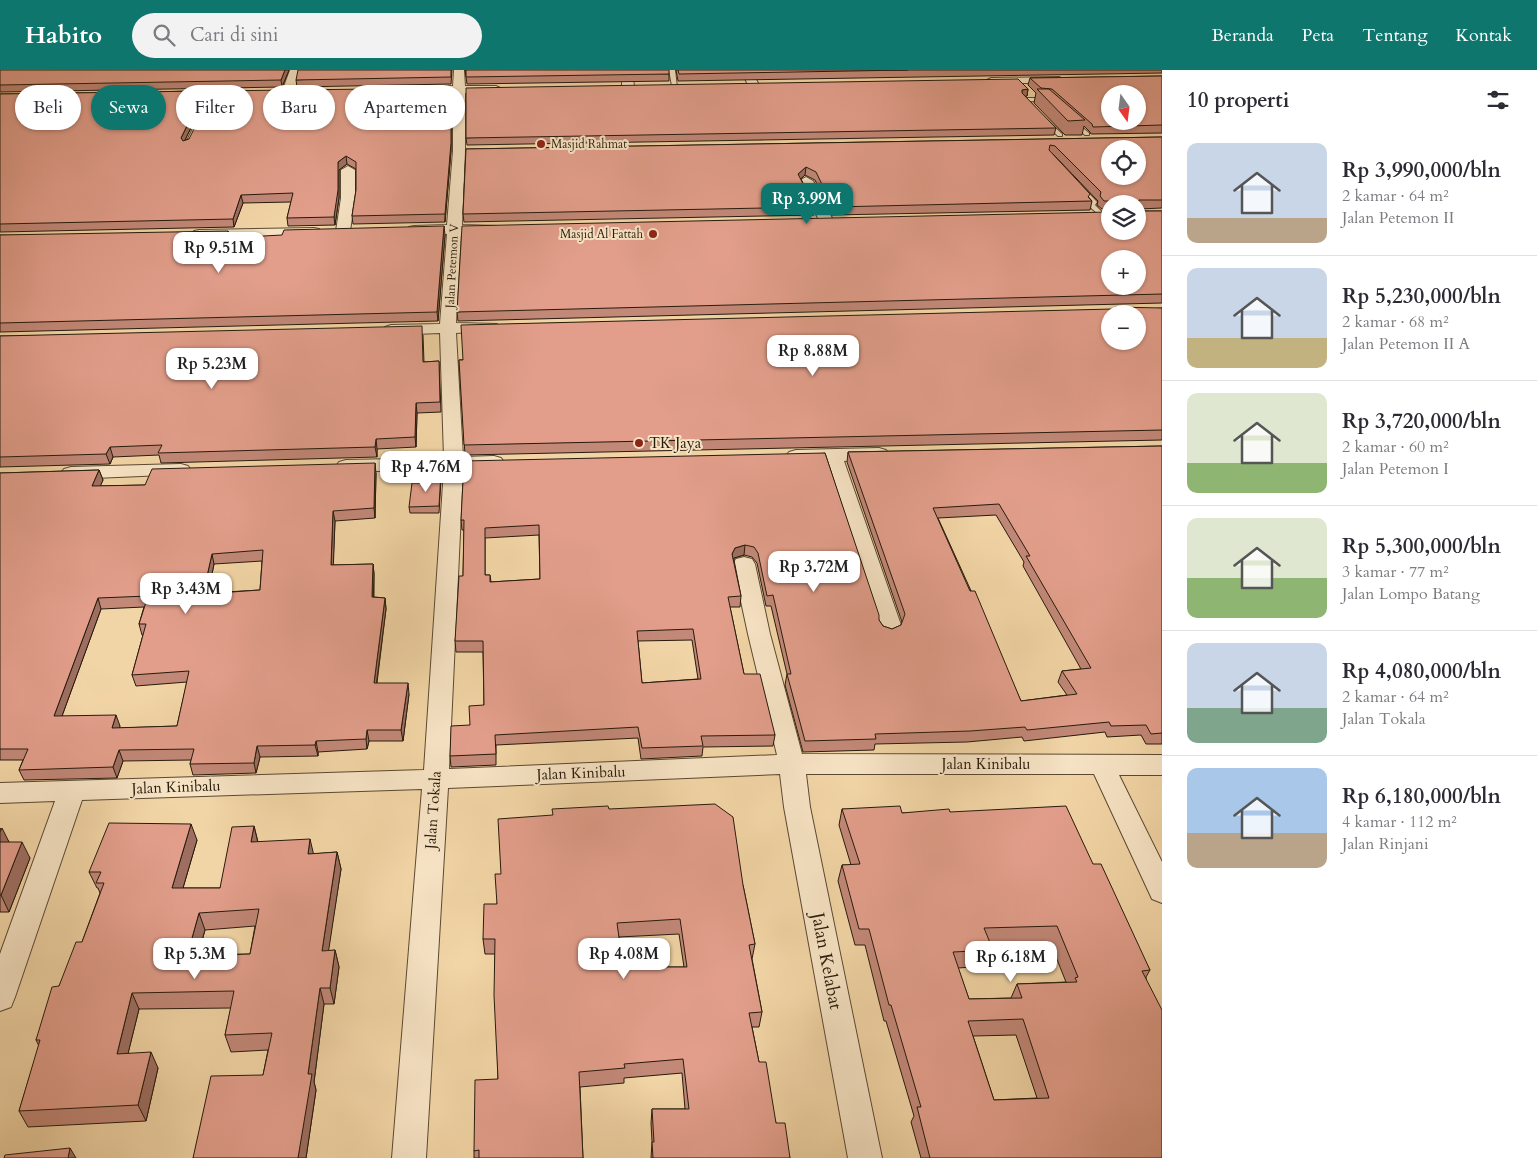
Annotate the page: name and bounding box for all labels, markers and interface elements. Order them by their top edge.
search box [132,13,482,58]
text: Habito [25,19,102,52]
icon: search [150,21,178,49]
text: Cari di sini [190,22,278,48]
text: Beranda [1212,23,1274,48]
text: Peta [1302,23,1334,48]
text: Tentang [1362,23,1428,48]
text: Kontak [1456,23,1512,48]
chip: Beli [15,85,81,130]
chip: Sewa [91,85,166,130]
chip: Filter [176,85,253,130]
chip: Baru [263,85,335,130]
chip: Apartemen [345,85,465,130]
north arrow [1101,85,1146,130]
map controls [1101,85,1146,350]
text: 10 properti [1187,86,1289,115]
icon: filters [1484,86,1512,114]
place label: Masjid Rahmat [551,136,627,152]
marker: Masjid Rahmat [535,138,547,150]
button: locate [1101,140,1146,185]
text: Rp 3,990,000/bln [1342,156,1501,185]
icon: home [1227,163,1287,223]
pin: Rp 3.99M [755,182,859,225]
text: 2 kamar · 64 m² [1342,185,1448,207]
text: Rp 3.99M [772,188,842,210]
button: layers [1101,195,1146,240]
text: Jalan Petemon II [1342,207,1454,229]
street label: Jalan Petemon V [442,223,462,311]
place label: Masjid Al Fattah [560,226,643,242]
marker: Masjid Al Fattah [647,228,659,240]
pin: Rp 9.51M [167,232,271,274]
text: Rp 9.51M [184,237,254,259]
button: + [1101,250,1146,295]
text: Rp 5,230,000/bln [1342,282,1501,311]
icon: home [1227,288,1287,348]
button: − [1101,305,1146,350]
text: 2 kamar · 68 m² [1342,311,1448,333]
text: Jalan Petemon II A [1342,333,1470,355]
pin: Rp 8.88M [761,334,865,377]
text: Rp 8.88M [778,340,848,362]
pin: Rp 5.23M [160,348,264,390]
text: Rp 5.23M [177,353,247,375]
text: Rp 3,720,000/bln [1342,407,1501,436]
icon: home [1227,413,1287,473]
place label: TK Jaya [649,433,702,453]
text: 2 kamar · 60 m² [1342,436,1448,458]
marker: TK Jaya [633,437,645,449]
pin: Rp 4.76M [374,450,478,493]
text: Rp 4.76M [391,456,461,478]
text: Jalan Petemon I [1342,458,1449,480]
text: Rp 5,300,000/bln [1342,532,1501,561]
icon: home [1227,538,1287,598]
pin: Rp 3.72M [762,550,866,593]
text: Rp 3.72M [779,556,849,578]
text: 3 kamar · 77 m² [1342,561,1448,583]
pin: Rp 3.43M [134,572,238,615]
text: Rp 3.43M [151,578,221,600]
text: Jalan Lompo Batang [1342,583,1480,605]
text: Rp 4,080,000/bln [1342,657,1501,686]
icon: home [1227,663,1287,723]
text: 2 kamar · 64 m² [1342,686,1448,708]
text: Jalan Tokala [1342,708,1426,730]
street label: Jalan Kinibalu [939,754,1031,774]
street label: Jalan Kinibalu [534,761,626,785]
street label: Jalan Tokala [420,770,446,852]
street label: Jalan Kinibalu [129,775,221,799]
text: Rp 6,180,000/bln [1342,782,1501,811]
icon: home [1227,788,1287,848]
text: 4 kamar · 112 m² [1342,811,1457,833]
text: Jalan Rinjani [1342,833,1428,855]
street label: Jalan Kelabat [804,907,848,1012]
pin: Rp 5.3M [149,938,241,980]
pin: Rp 4.08M [572,938,676,980]
pin: Rp 6.18M [959,940,1063,983]
text: Rp 5.3M [164,943,226,965]
text: Rp 4.08M [589,943,659,965]
text: Rp 6.18M [976,946,1046,968]

